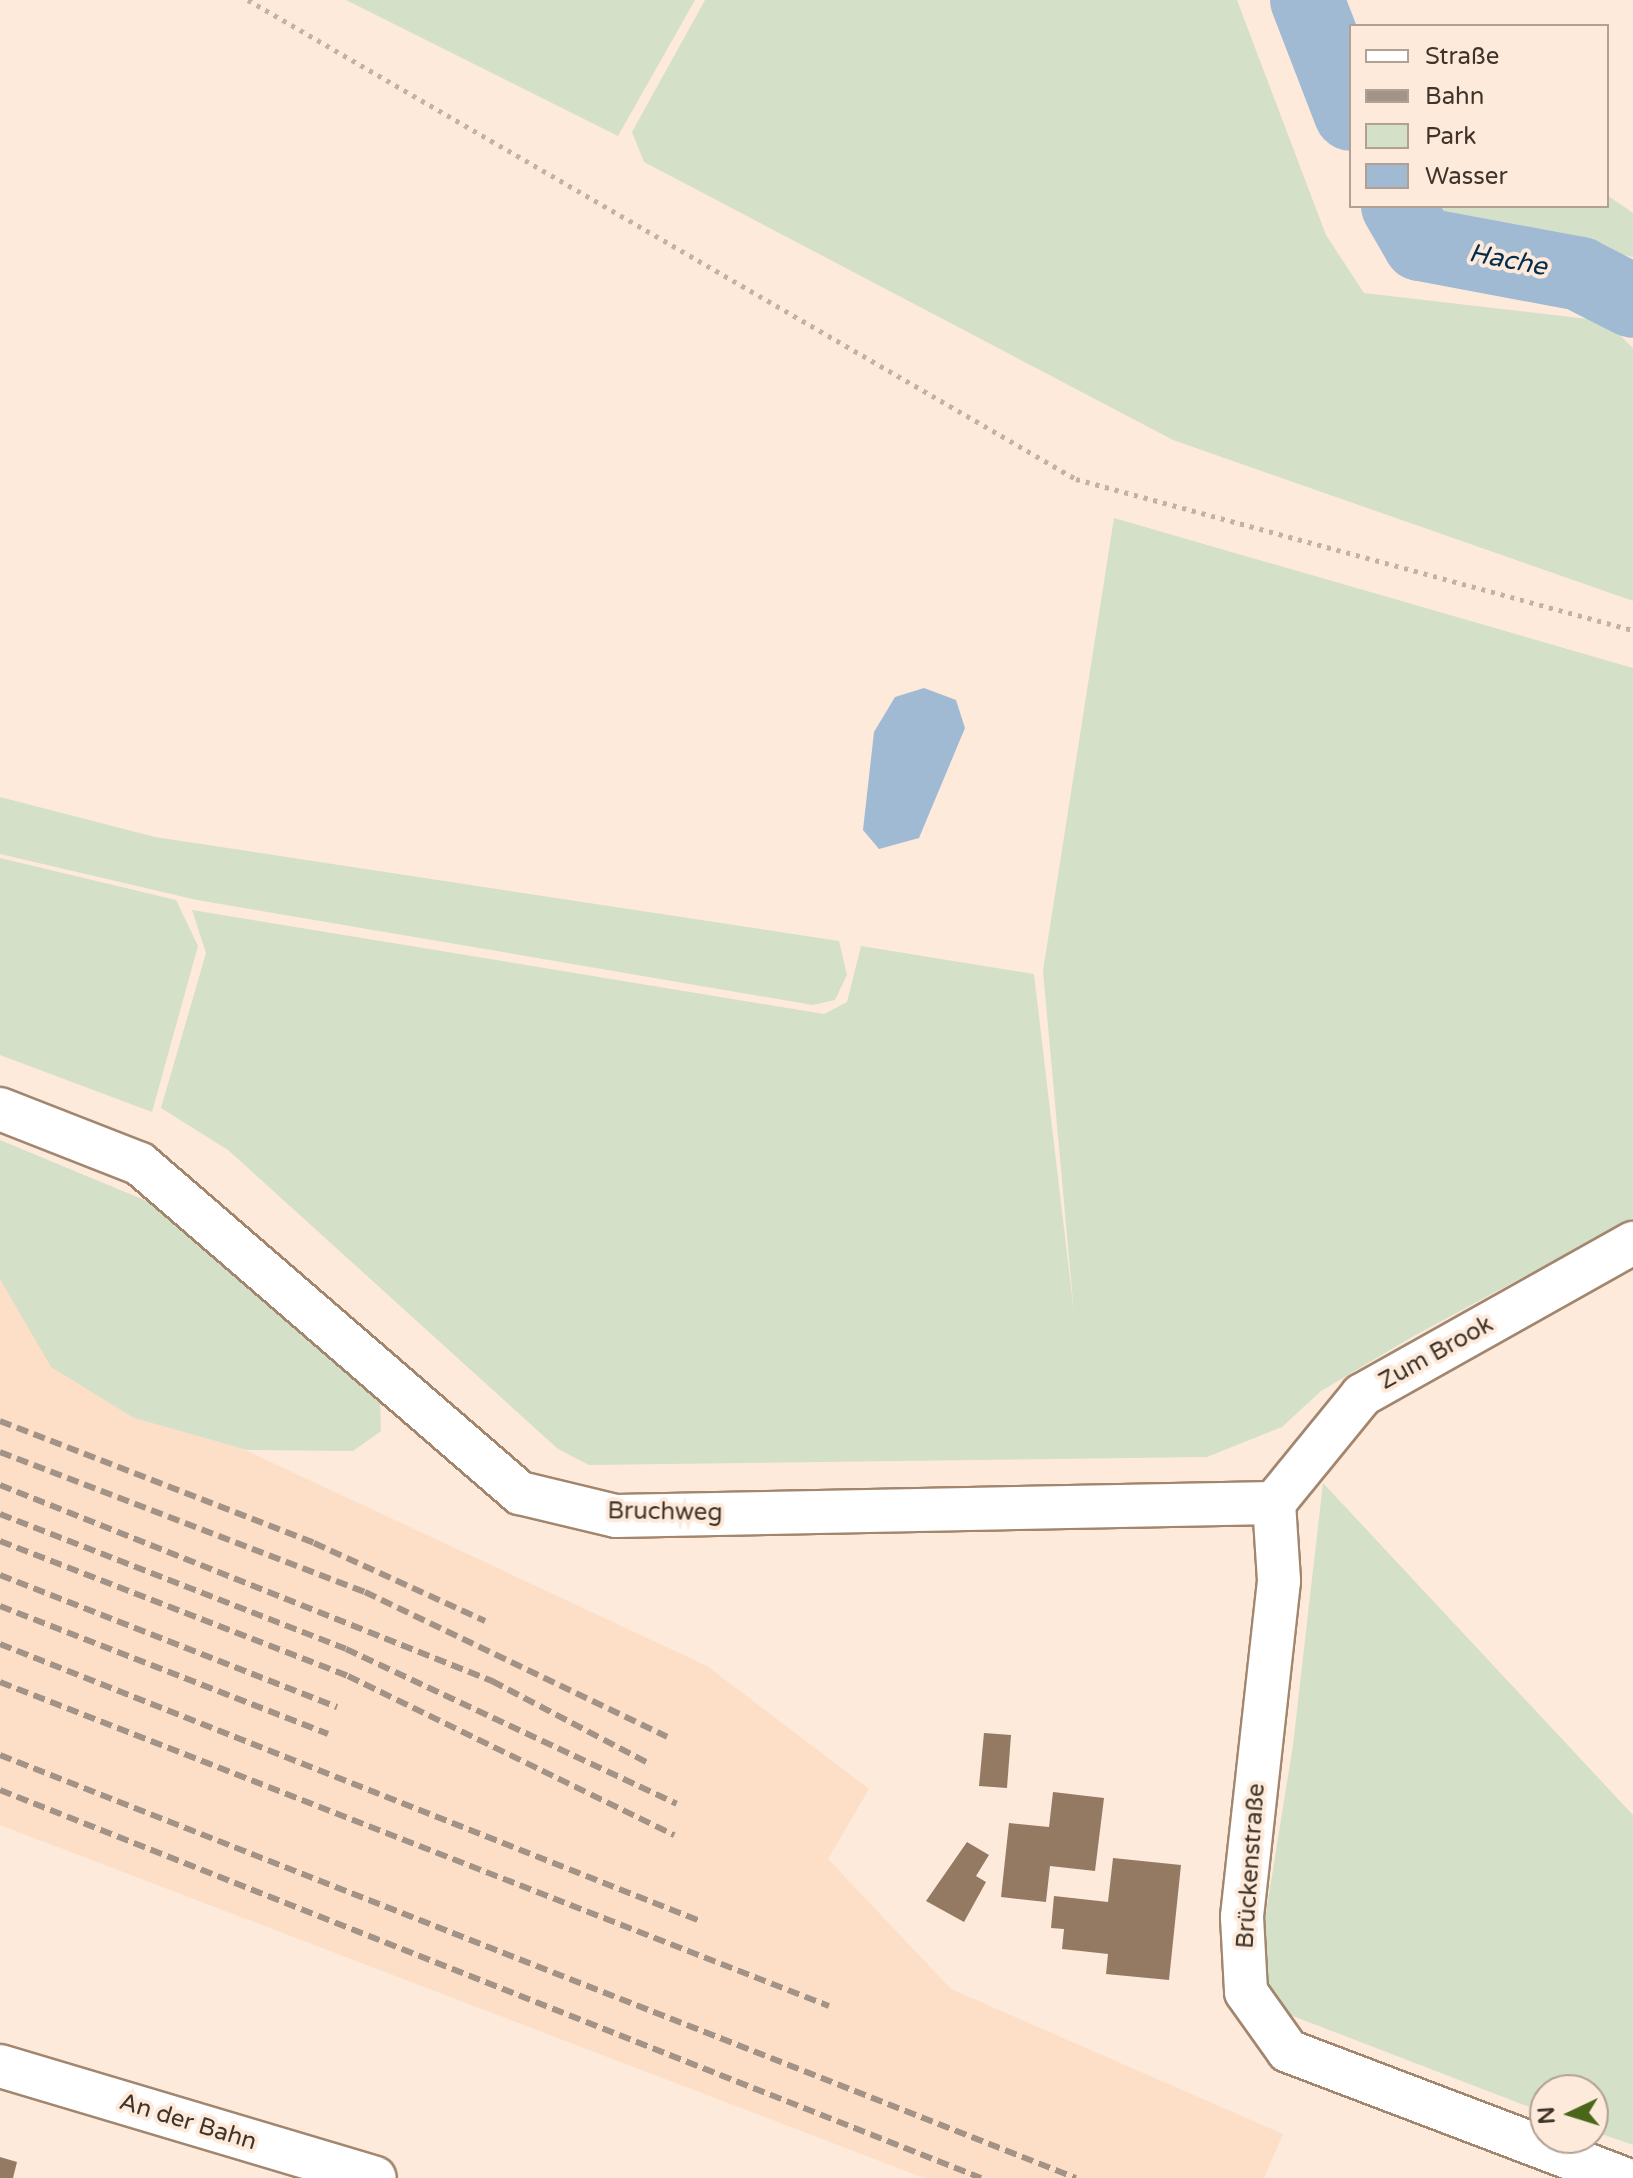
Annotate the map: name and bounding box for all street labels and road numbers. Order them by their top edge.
street label: Zum Brook [1374,1310,1498,1396]
street label: Bruchweg [607,1497,723,1527]
street label: Brückenstraße [1231,1782,1271,1950]
street label: An der Bahn [116,2087,260,2157]

